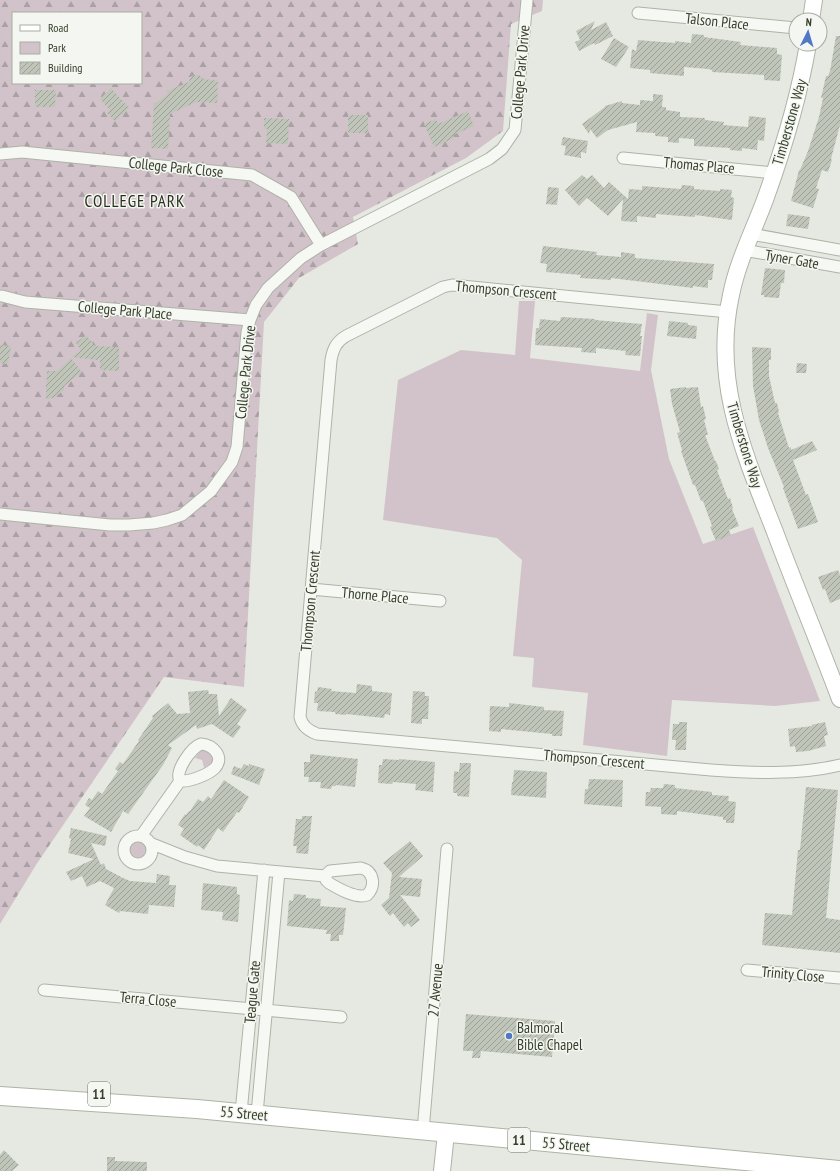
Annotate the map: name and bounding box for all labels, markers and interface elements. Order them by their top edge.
street label: Talson Place [684,8,750,34]
legend [12,12,142,84]
north arrow [788,12,828,52]
text: N [805,15,812,29]
text: Road [48,20,68,35]
street label: College Park Drive [506,24,534,120]
text: Park [48,40,66,55]
text: Building [48,60,83,75]
street label: Timberstone Way [768,76,810,167]
street label: Thomas Place [663,152,735,178]
street label: College Park Close [128,153,224,181]
district label: COLLEGE PARK [85,190,185,212]
street label: Tyner Gate [764,245,820,273]
street label: Thompson Crescent [455,276,557,304]
street label: College Park Place [77,296,173,324]
street label: College Park Drive [231,324,259,420]
street label: Timberstone Way [723,400,767,491]
street label: Thompson Crescent [296,550,324,652]
street label: Thorne Place [341,583,409,607]
street label: Thompson Crescent [543,745,645,773]
street label: Teague Gate [240,960,264,1024]
street label: 27 Avenue [423,962,447,1018]
street label: Trinity Close [761,962,825,986]
street label: Terra Close [119,987,177,1011]
place label: Balmoral Bible Chapel [517,1018,583,1054]
marker: Balmoral Bible Chapel [504,1031,514,1041]
road number: 11 [88,1082,110,1106]
street label: 55 Street [219,1101,269,1125]
road number: 11 [508,1128,530,1152]
street label: 55 Street [541,1132,591,1156]

